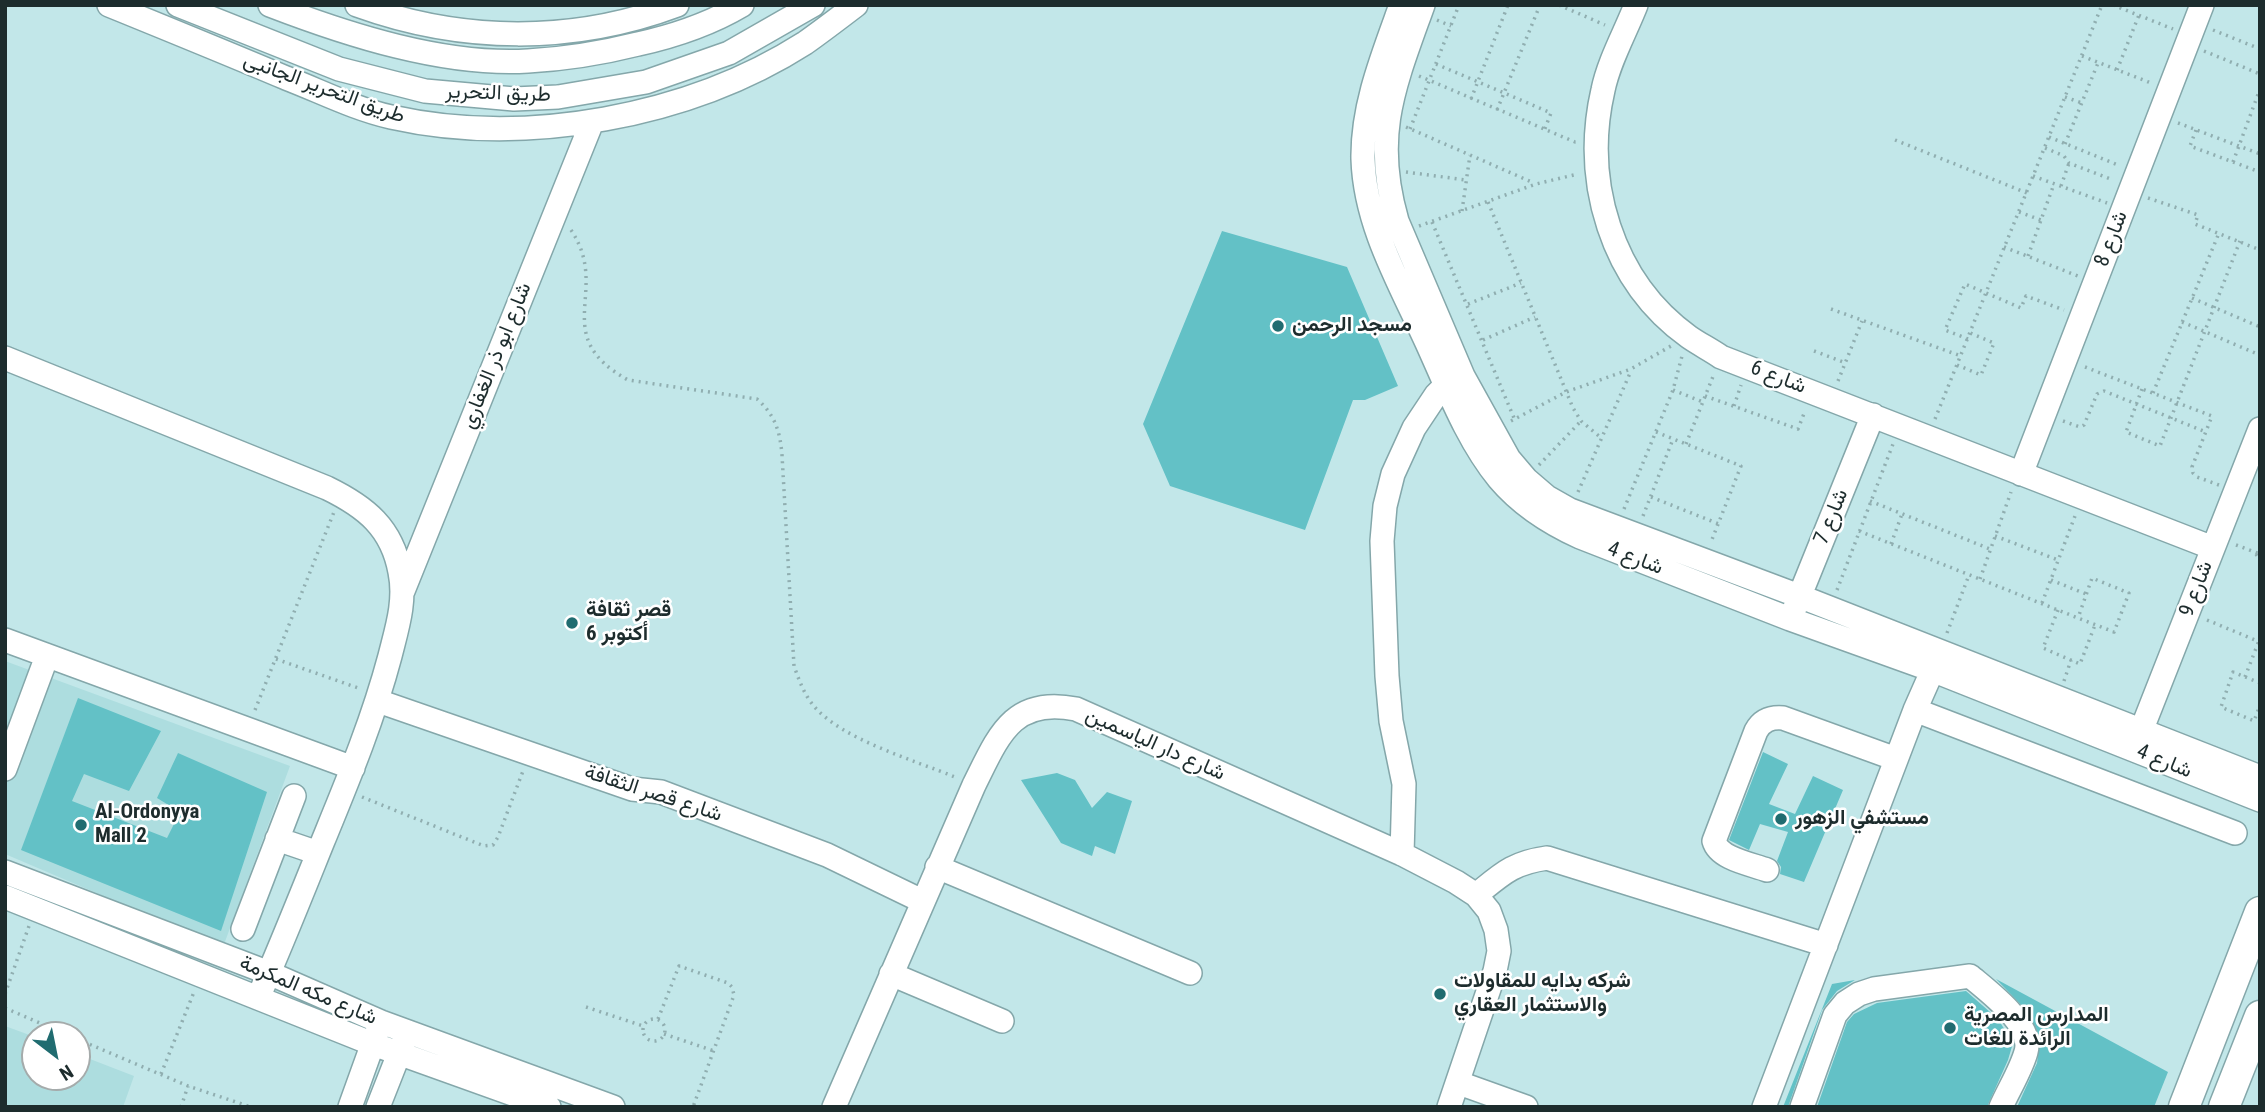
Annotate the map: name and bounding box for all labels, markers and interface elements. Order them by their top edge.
street label: طريق التحرير الجانبى [240,48,408,130]
street label: طريق التحرير [445,80,551,108]
street label: شارع 8 [2090,208,2134,270]
street label: شارع ابو ذر الغفاري [456,279,538,433]
place label: مسجد الرحمن [1292,313,1412,339]
marker: مسجد الرحمن [1270,318,1286,334]
street label: شارع 6 [1747,356,1809,400]
street label: شارع 7 [1810,486,1854,548]
street label: شارع 4 [1604,537,1666,581]
street label: شارع 9 [2175,558,2219,620]
place label: قصر ثقافة 6 أكتوبر [586,598,671,648]
marker: قصر ثقافة 6 أكتوبر [564,615,580,631]
street label: شارع دار الياسمين [1081,703,1229,787]
street label: شارع 4 [2133,740,2195,784]
street label: شارع قصر الثقافة [581,760,725,828]
place label: Al-Ordonyya Mall 2 [95,800,199,850]
place label: مستشفي الزهور [1795,806,1929,832]
marker: مستشفي الزهور [1773,811,1789,827]
marker: Al-Ordonyya Mall 2 [73,817,89,833]
street label: شارع مكه المكرمة [235,951,381,1031]
place label: شركه بدايه للمقاولات والاستثمار العقاري [1454,969,1631,1019]
marker: شركه بدايه للمقاولات والاستثمار العقاري [1432,986,1448,1002]
place label: المدارس المصرية الرائدة للغات [1964,1003,2109,1053]
marker: المدارس المصرية الرائدة للغات [1942,1020,1958,1036]
north arrow [21,1021,91,1091]
text: N [55,1060,77,1085]

